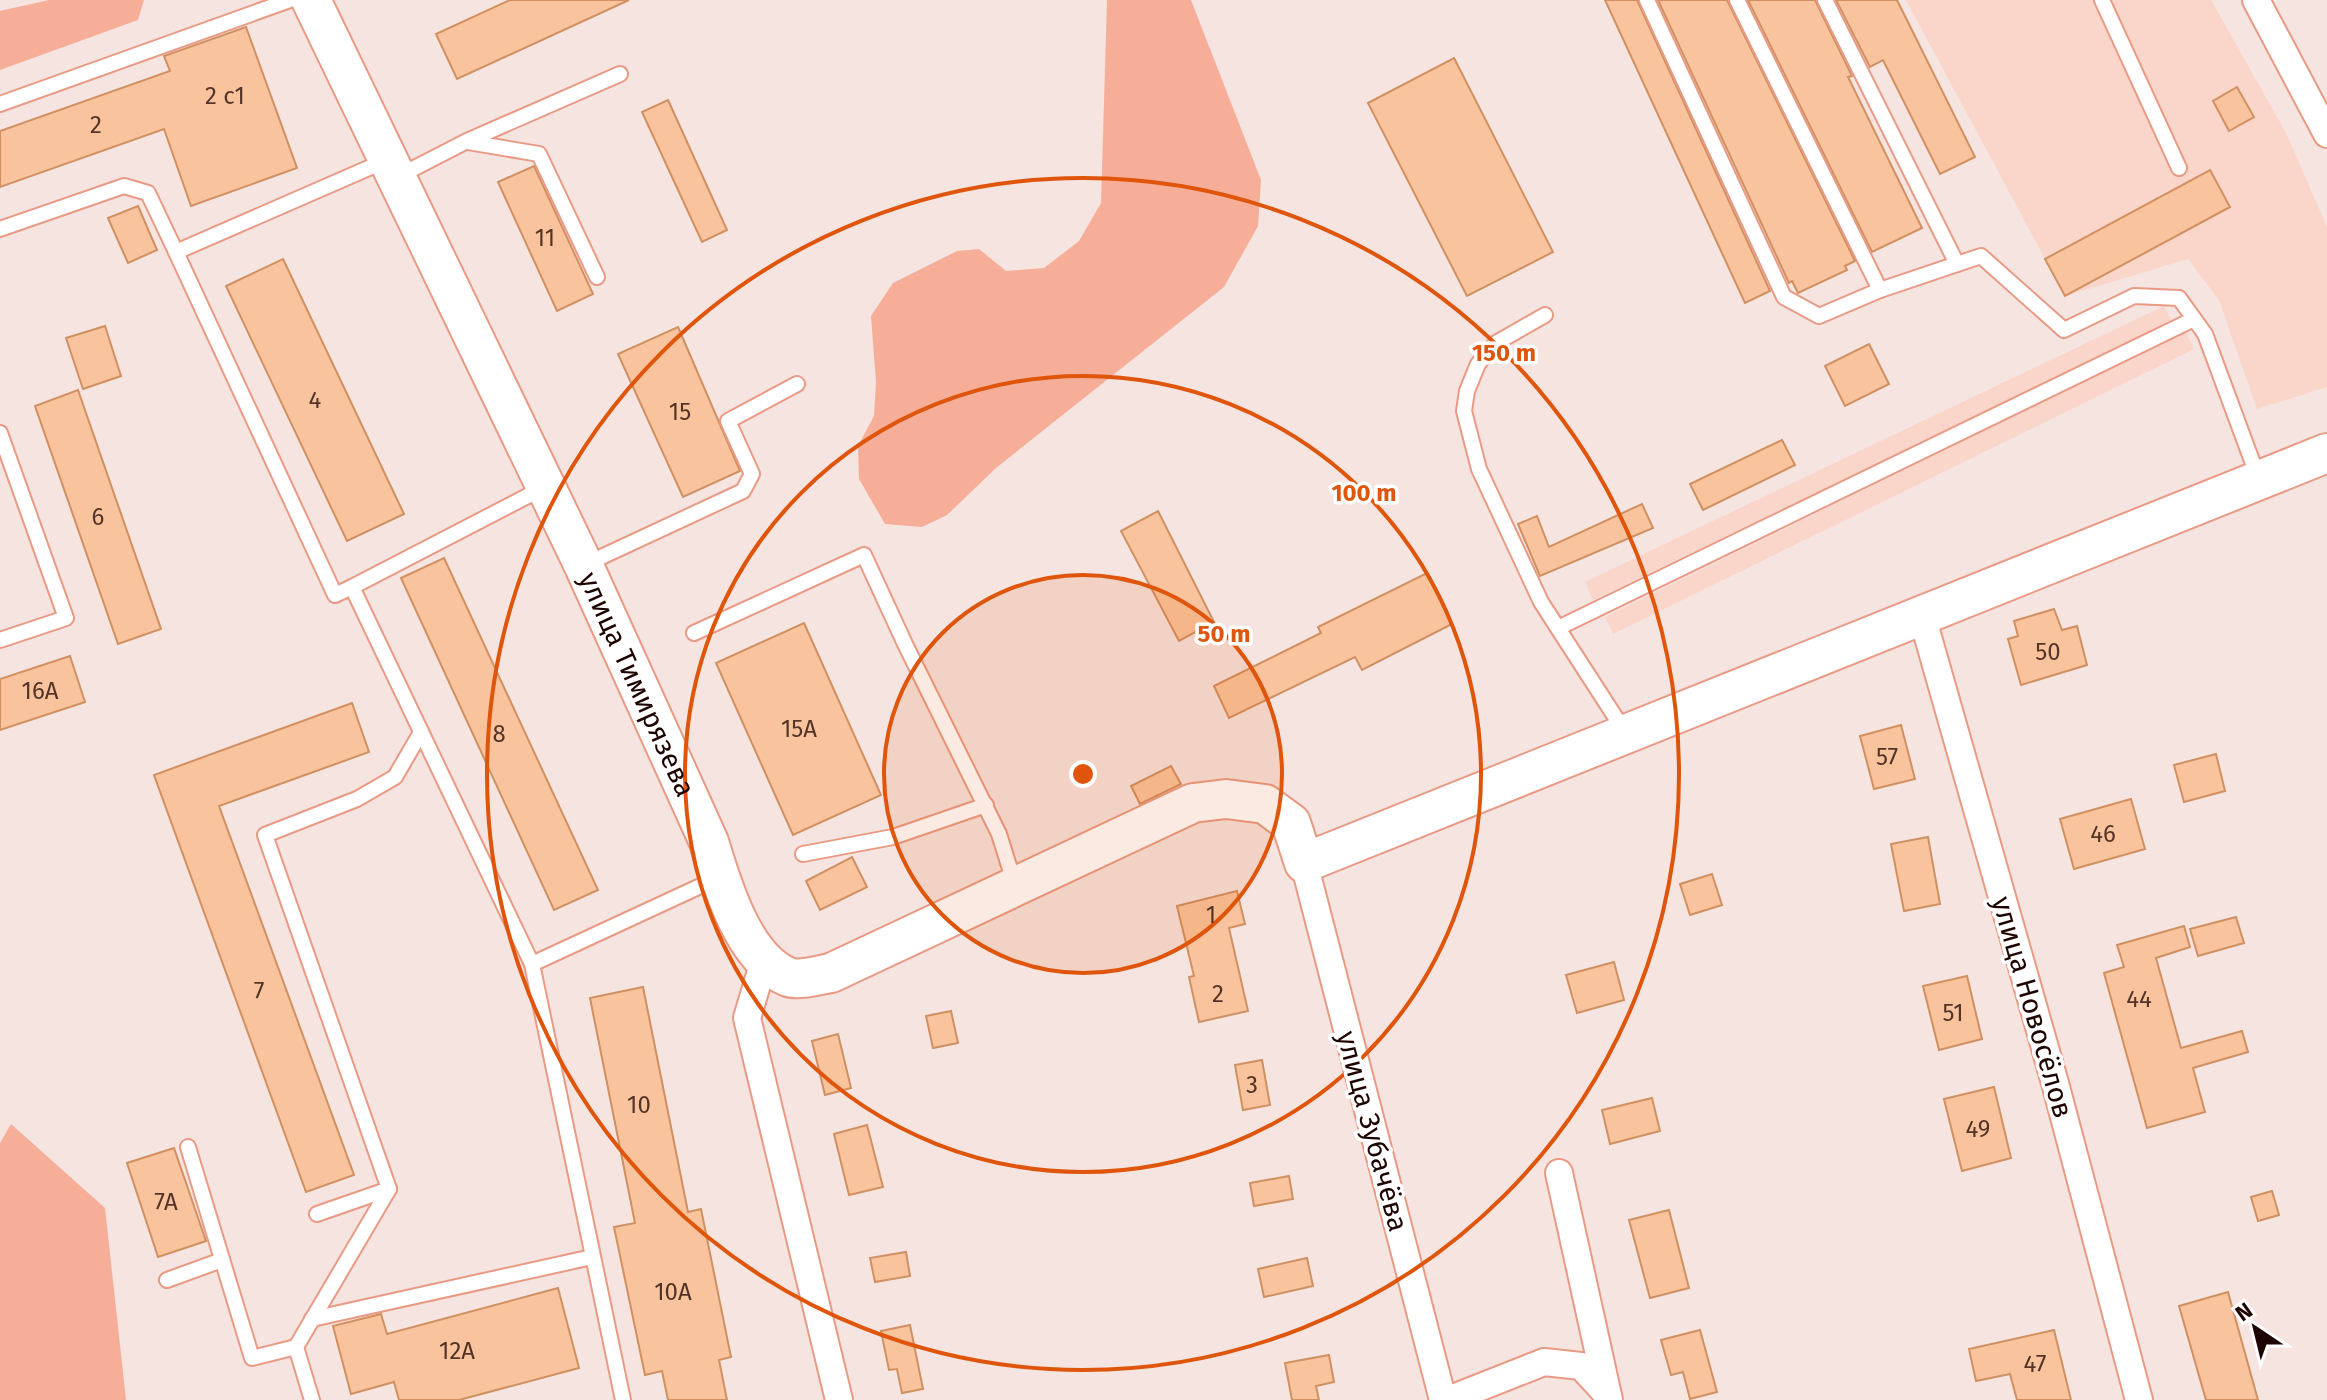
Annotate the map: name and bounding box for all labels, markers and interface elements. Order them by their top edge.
house number: 2 с1 [205,82,245,110]
house number: 2 [90,111,102,139]
house number: 11 [535,224,555,252]
text: 150 m [1472,339,1536,367]
house number: 4 [309,386,322,414]
house number: 15 [669,398,691,426]
text: 100 m [1331,479,1397,507]
house number: 6 [92,503,104,531]
street label: улица Тимирязева [572,567,702,802]
text: 50 m [1198,620,1250,648]
house number: 50 [2035,638,2061,666]
house number: 16А [22,677,59,705]
house number: 15А [781,715,817,743]
house number: 8 [492,720,506,748]
house number: 57 [1876,743,1898,771]
centre of rings [1069,760,1097,788]
house number: 46 [2090,820,2116,848]
street label: улица Новосёлов [1985,893,2080,1122]
house number: 1 [1206,901,1216,929]
house number: 7 [254,977,264,1005]
house number: 2 [1212,980,1224,1008]
house number: 44 [2126,985,2152,1013]
house number: 51 [1942,999,1964,1027]
street label: улица Зубачёва [1330,1027,1415,1235]
house number: 3 [1246,1071,1258,1099]
house number: 10 [627,1091,651,1119]
house number: 49 [1966,1115,1990,1143]
house number: 7А [154,1188,178,1216]
house number: 10А [654,1278,692,1306]
north arrow [2215,1288,2295,1368]
text: N [2230,1297,2258,1327]
house number: 12А [439,1337,475,1365]
house number: 47 [2024,1350,2046,1378]

